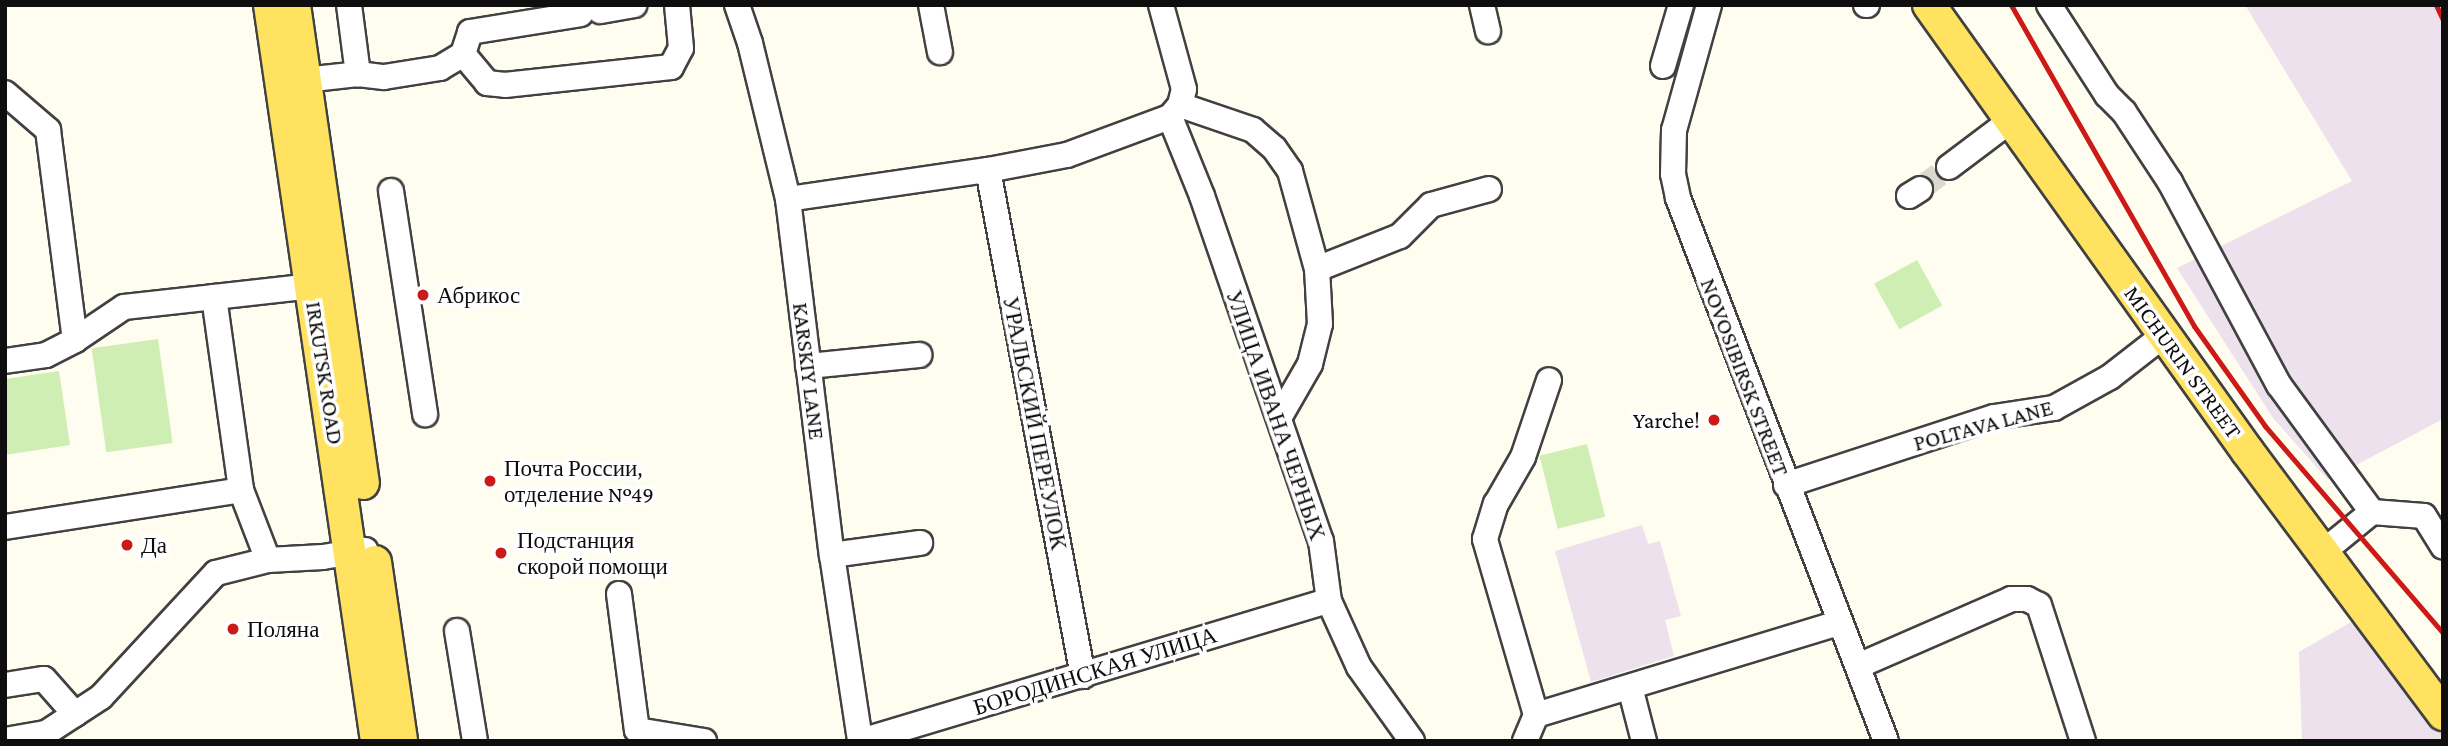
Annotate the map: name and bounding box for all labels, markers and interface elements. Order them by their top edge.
street label: NOVOSIBIRSK STREET [1695,274,1795,480]
street label: MICHURIN STREET [2118,280,2248,444]
place label: Абрикос [437,281,520,309]
street label: УЛИЦА ИВАНА ЧЕРНЫХ [1220,286,1332,544]
marker: Абрикос [415,287,431,303]
street label: УРАЛЬСКИЙ ПЕРЕУЛОК [997,294,1073,552]
street label: IRKUTSK ROAD [300,299,350,447]
street label: KARSKIY LANE [787,301,831,441]
street label: POLTAVA LANE [1910,393,2056,457]
place label: Yarche! [1633,406,1700,434]
marker: Yarche! [1706,412,1722,428]
place label: Почта России, отделение №49 [504,454,654,508]
marker: Почта России, отделение №49 [482,473,498,489]
place label: Подстанция скорой помощи [517,526,668,580]
place label: Да [141,531,167,559]
marker: Да [119,537,135,553]
marker: Подстанция скорой помощи [491,543,511,563]
place label: Поляна [247,615,319,643]
marker: Поляна [225,621,241,637]
street label: БОРОДИНСКАЯ УЛИЦА [970,621,1220,721]

